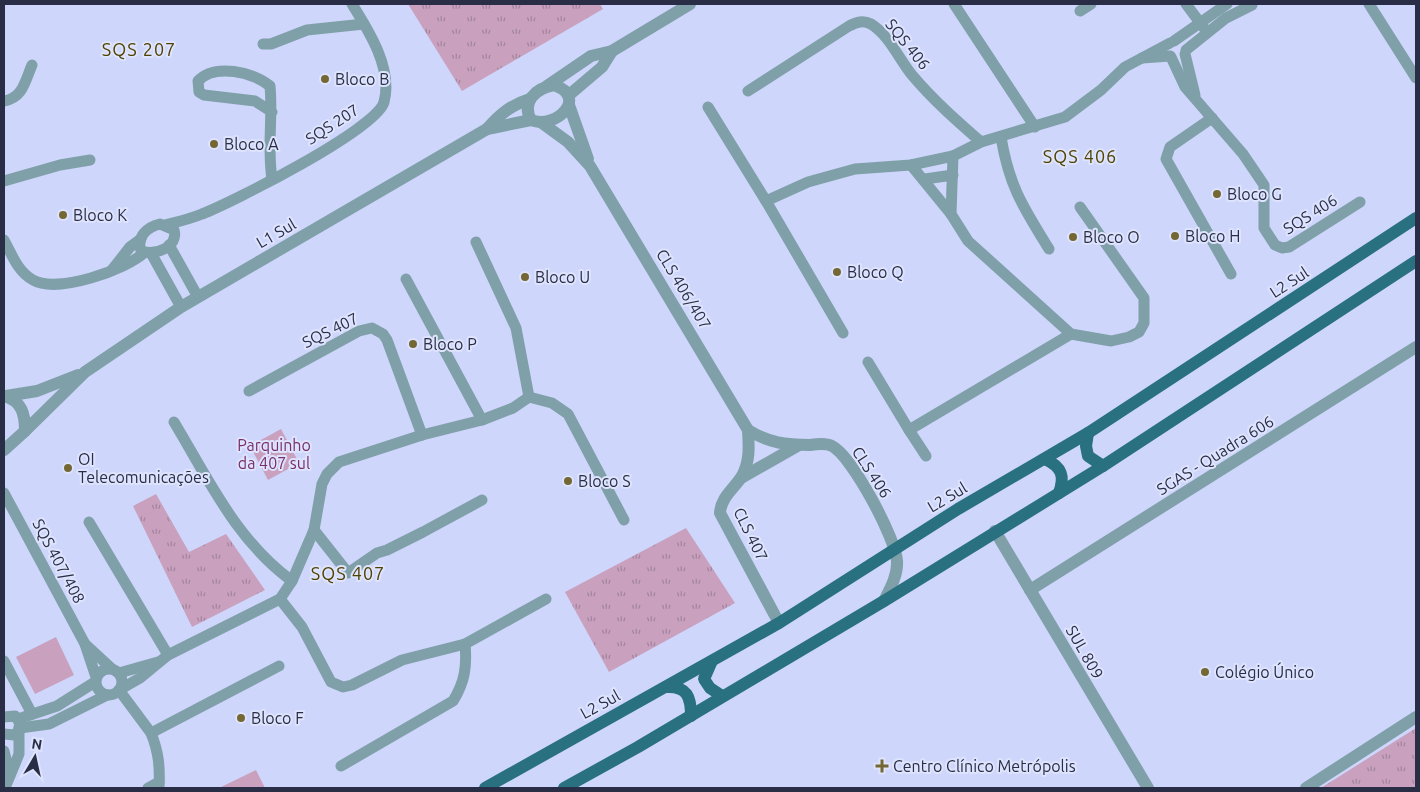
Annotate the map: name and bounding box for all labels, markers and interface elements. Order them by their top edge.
street label: SQS 406 [882,15,934,73]
district label: SQS 207 [102,39,176,60]
place label: Bloco B [335,70,389,88]
marker: Bloco B [319,73,331,85]
street label: SQS 207 [302,100,362,148]
place label: Bloco A [224,135,279,153]
marker: Bloco A [208,138,220,150]
district label: SQS 406 [1043,146,1117,167]
place label: Bloco G [1227,185,1282,203]
marker: Bloco G [1211,188,1223,200]
street label: SQS 406 [1280,190,1340,238]
place label: Bloco K [73,206,127,224]
marker: Bloco K [57,209,69,221]
street label: L1 Sul [253,215,299,251]
place label: Bloco H [1185,227,1240,245]
place label: Bloco O [1083,228,1140,246]
marker: Bloco H [1169,230,1181,242]
marker: Bloco O [1067,231,1079,243]
street label: CLS 406/407 [653,246,715,332]
place label: Bloco Q [847,263,904,281]
street label: L2 Sul [1266,263,1312,301]
marker: Bloco Q [831,266,843,278]
place label: Bloco U [535,268,590,286]
marker: Bloco U [519,271,531,283]
street label: SQS 407 [299,309,361,351]
place label: Bloco P [423,335,477,353]
marker: Bloco P [407,338,419,350]
street label: SGAS - Quadra 606 [1153,412,1277,498]
park label: Parquinho da 407 sul [237,436,311,472]
street label: CLS 406 [849,443,895,501]
place label: OI Telecomunicações [78,450,209,486]
marker: OI Telecomunicações [62,462,74,474]
place label: Bloco S [578,472,631,490]
marker: Bloco S [562,475,574,487]
street label: L2 Sul [924,478,970,516]
street label: CLS 407 [730,504,772,564]
street label: SQS 407/408 [29,516,89,606]
district label: SQS 407 [311,563,385,584]
street label: SUL 809 [1063,622,1107,682]
place label: Colégio Único [1215,661,1314,681]
marker: Colégio Único [1199,666,1211,678]
street label: L2 Sul [577,686,623,722]
place label: Bloco F [251,709,304,727]
marker: Bloco F [235,712,247,724]
north arrow [10,732,60,782]
text: N [31,735,43,753]
place label: Centro Clínico Metrópolis [893,757,1076,775]
marker: Centro Clínico Metrópolis [875,759,889,773]

